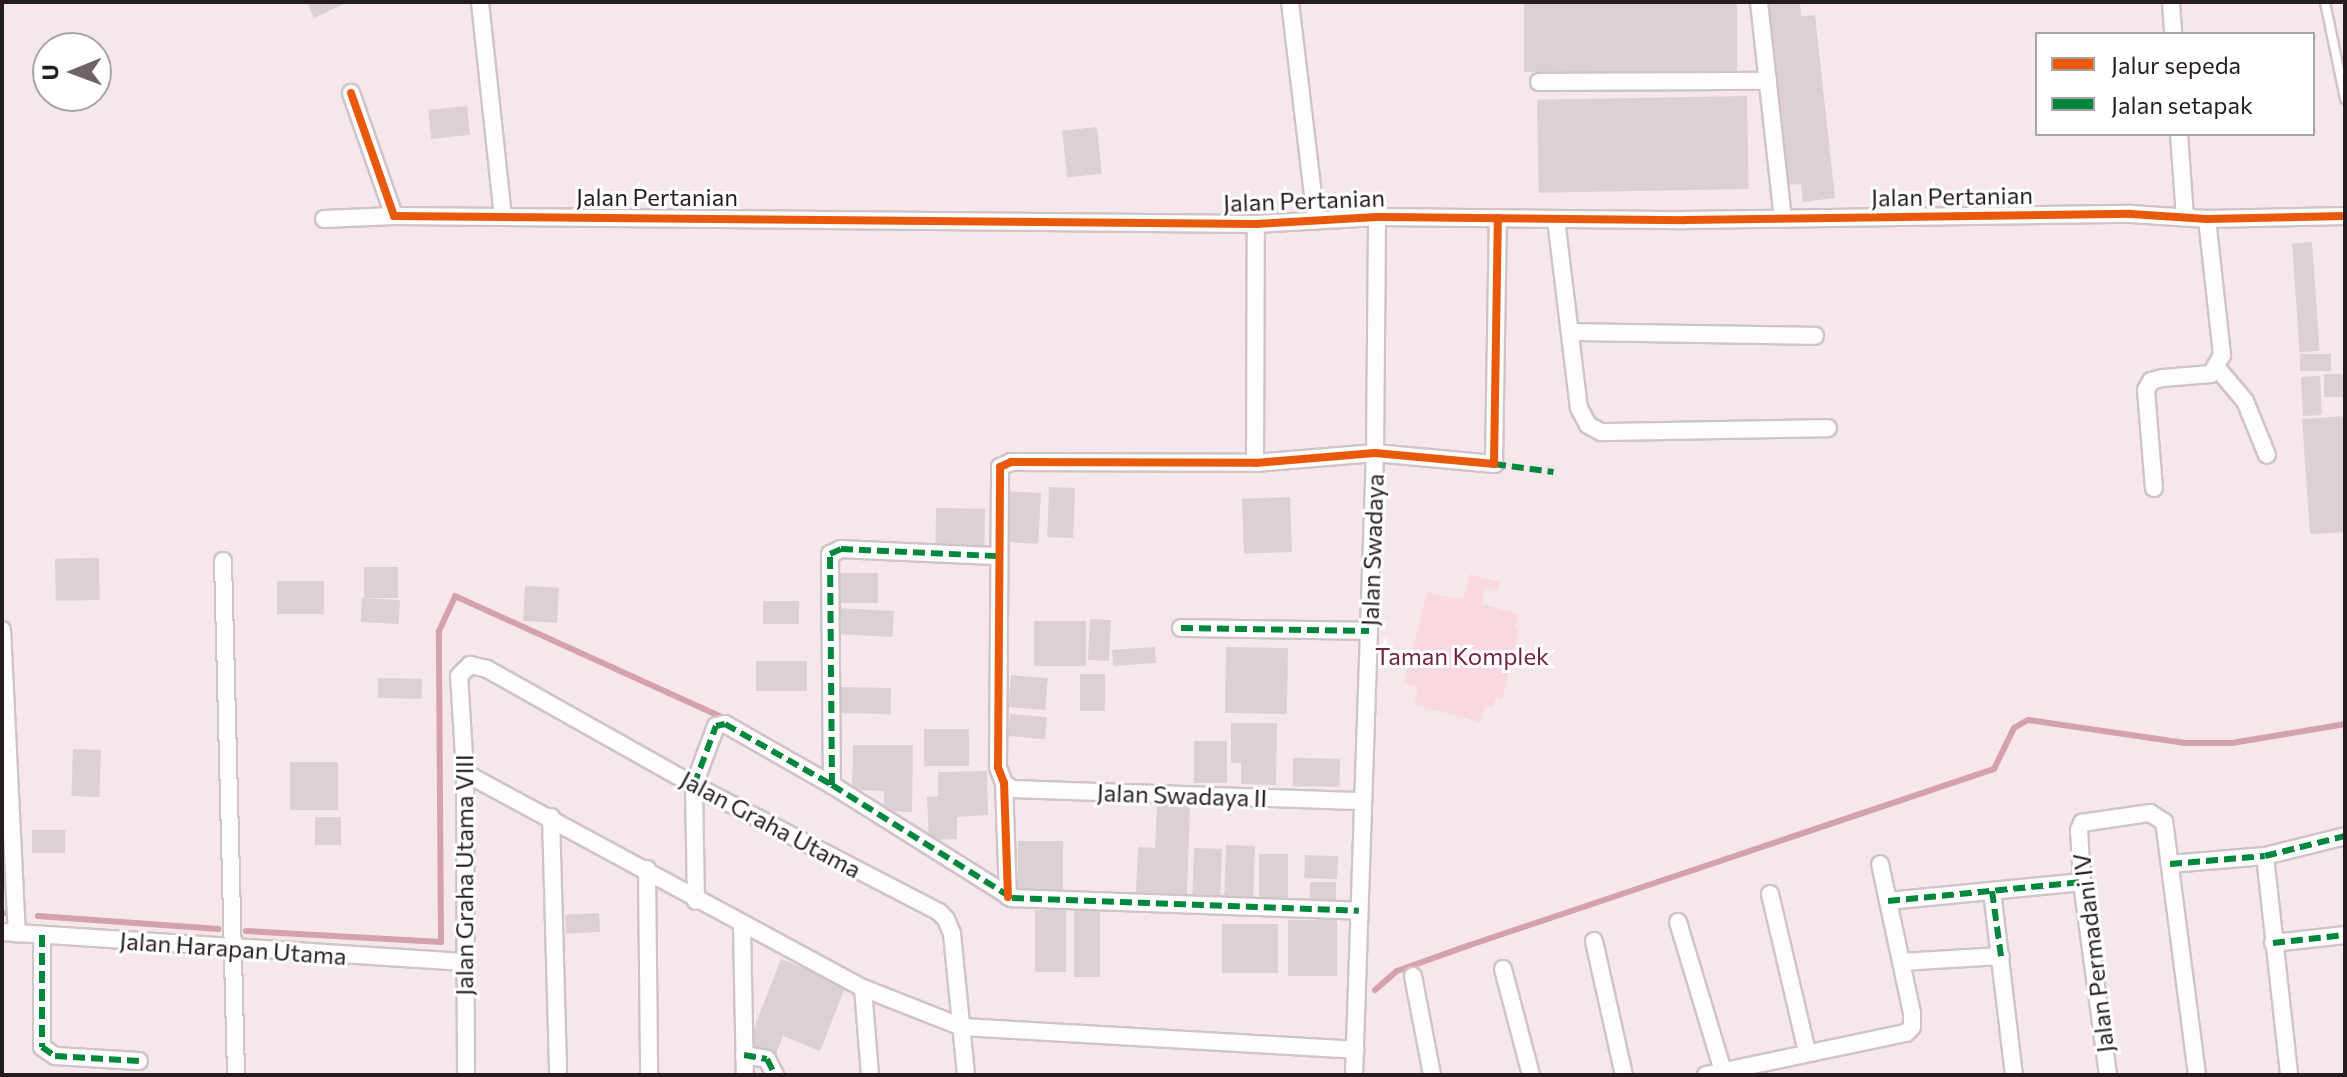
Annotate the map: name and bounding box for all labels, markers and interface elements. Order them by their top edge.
north arrow [32,32,112,112]
legend [2035,32,2315,136]
text: Jalur sepeda [2111,50,2241,79]
text: U [36,64,63,81]
text: Jalan setapak [2111,90,2253,119]
street label: Jalan Pertanian [1871,180,2033,212]
street label: Jalan Pertanian [576,183,738,211]
street label: Jalan Pertanian [1223,183,1385,217]
street label: Jalan Swadaya [1355,473,1389,627]
park label: Taman Komplek [1375,642,1549,670]
street label: Jalan Graha Utama VIII [450,754,478,996]
street label: Jalan Graha Utama [676,764,866,884]
street label: Jalan Swadaya II [1096,778,1268,812]
street label: Jalan Permadani IV [2066,851,2120,1055]
street label: Jalan Harapan Utama [119,926,347,970]

